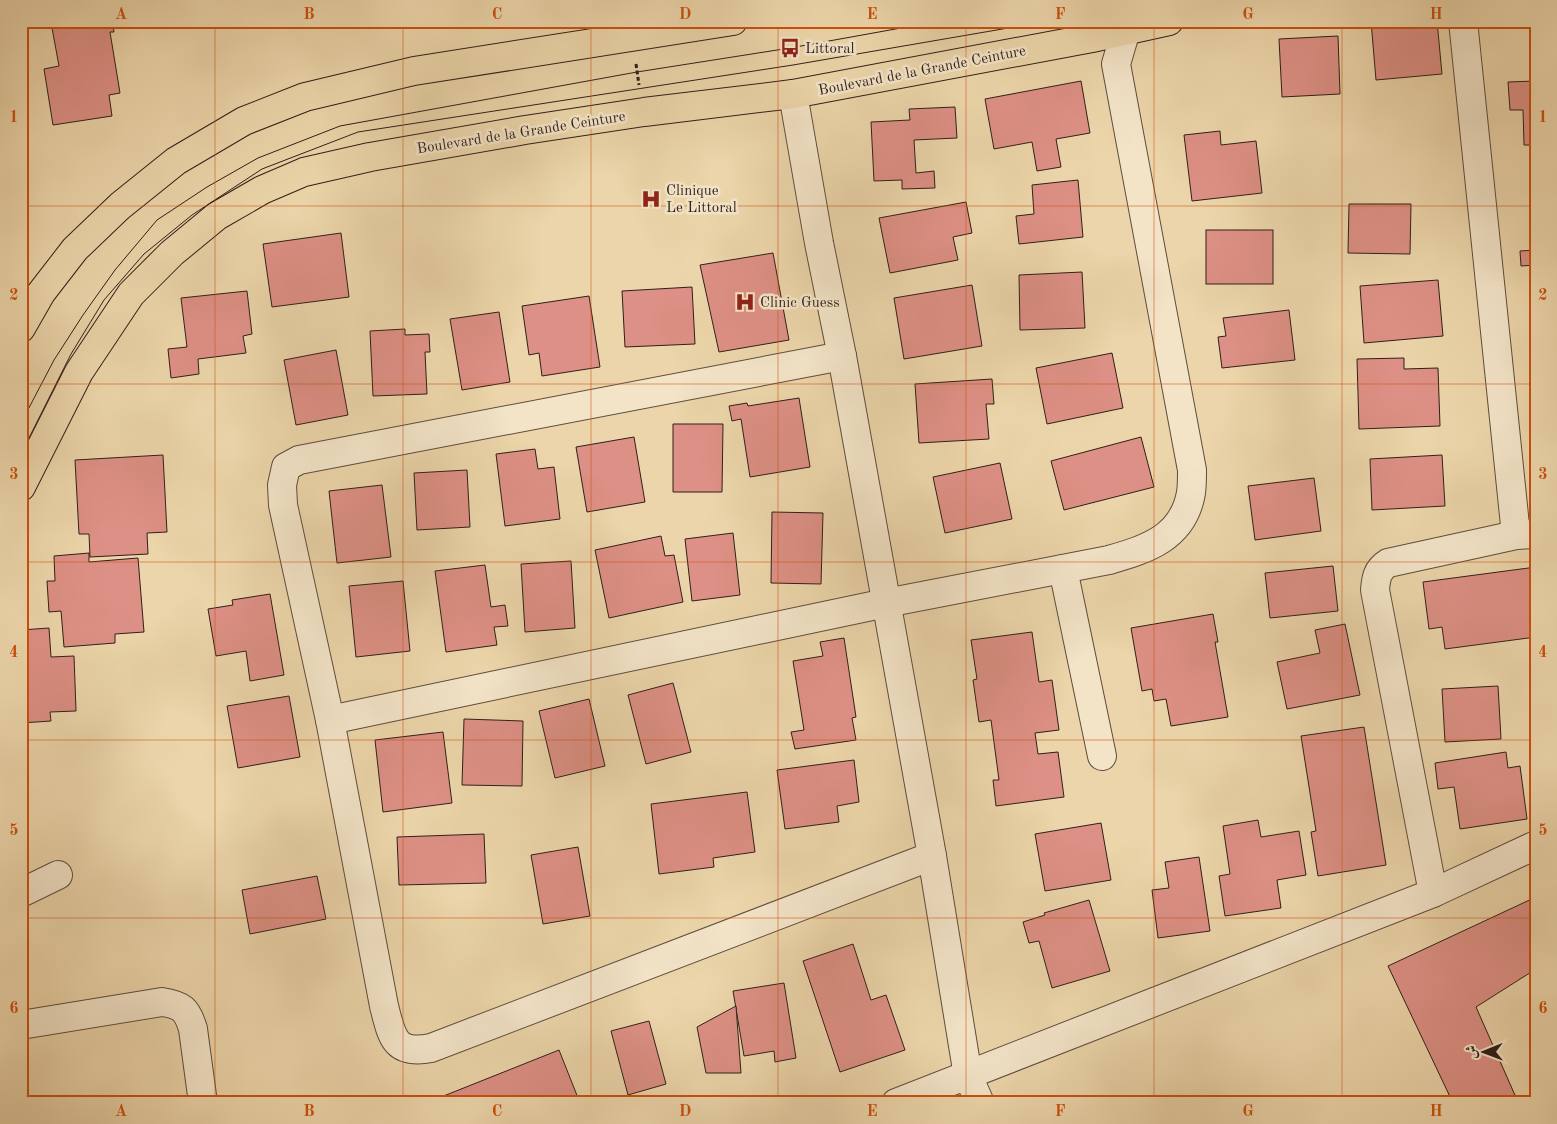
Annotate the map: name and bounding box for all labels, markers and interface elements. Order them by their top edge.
text: A [115,7,127,23]
text: B [303,7,315,23]
text: C [492,7,502,23]
text: D [679,7,691,23]
text: E [866,7,878,23]
text: F [1055,7,1066,23]
text: G [1242,7,1254,23]
text: H [1429,7,1443,23]
bus stop icon: Littoral [779,37,801,59]
place label: Littoral [805,42,855,57]
street label: Boulevard de la Grande Ceinture [817,44,1027,99]
text: 1 [9,110,19,126]
street label: Boulevard de la Grande Ceinture [416,110,627,157]
text: 1 [1538,110,1548,126]
place label: Clinique Le Littoral [666,184,737,216]
hospital icon: Clinique Le Littoral [640,188,662,210]
text: 2 [9,288,19,304]
text: 2 [1538,288,1548,304]
hospital icon: Clinic Guess [734,291,756,313]
place label: Clinic Guess [760,296,840,311]
text: 3 [9,467,19,483]
text: 3 [1538,467,1548,483]
text: 4 [9,645,19,661]
text: 4 [1538,645,1548,661]
text: 5 [9,823,19,839]
text: 5 [1538,823,1548,839]
text: 6 [9,1001,19,1017]
text: 6 [1538,1001,1548,1017]
north arrow [1460,1026,1510,1076]
text: ش [1465,1045,1479,1059]
text: A [115,1104,127,1120]
text: B [303,1104,315,1120]
text: C [492,1104,502,1120]
text: D [679,1104,691,1120]
text: E [866,1104,878,1120]
text: F [1055,1104,1066,1120]
text: G [1242,1104,1254,1120]
text: H [1429,1104,1443,1120]

